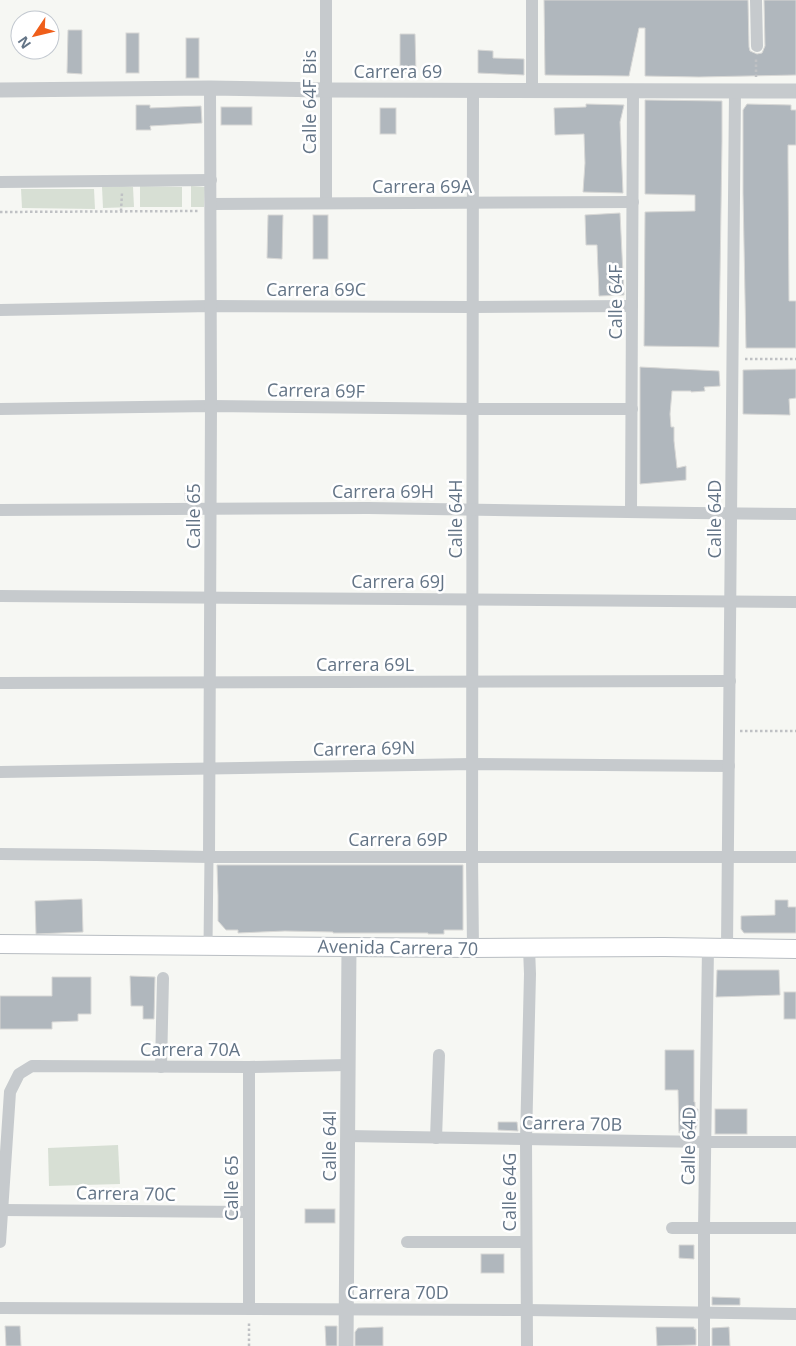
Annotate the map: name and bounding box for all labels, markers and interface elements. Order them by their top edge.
north arrow [10,10,60,60]
text: N [13,33,35,53]
street label: Calle 64F Bis [297,50,321,154]
street label: Carrera 69 [354,59,442,83]
street label: Carrera 69A [372,174,473,198]
street label: Calle 64F [603,264,627,340]
street label: Carrera 69C [266,277,366,301]
street label: Carrera 69F [267,377,365,403]
street label: Carrera 69H [332,479,434,503]
street label: Calle 64H [443,479,467,559]
street label: Calle 64D [702,480,726,558]
street label: Calle 65 [181,483,205,549]
street label: Carrera 69J [351,569,445,593]
street label: Carrera 69L [316,652,414,676]
street label: Carrera 69N [313,735,415,761]
street label: Carrera 69P [348,827,448,851]
street label: Avenida Carrera 70 [318,934,478,960]
street label: Carrera 70A [140,1037,241,1061]
street label: Calle 64D [675,1106,701,1186]
street label: Carrera 70B [522,1110,622,1136]
street label: Calle 64I [317,1111,341,1181]
street label: Calle 64G [497,1153,521,1231]
street label: Calle 65 [219,1155,243,1221]
street label: Carrera 70C [76,1180,176,1206]
street label: Carrera 70D [347,1280,449,1304]

